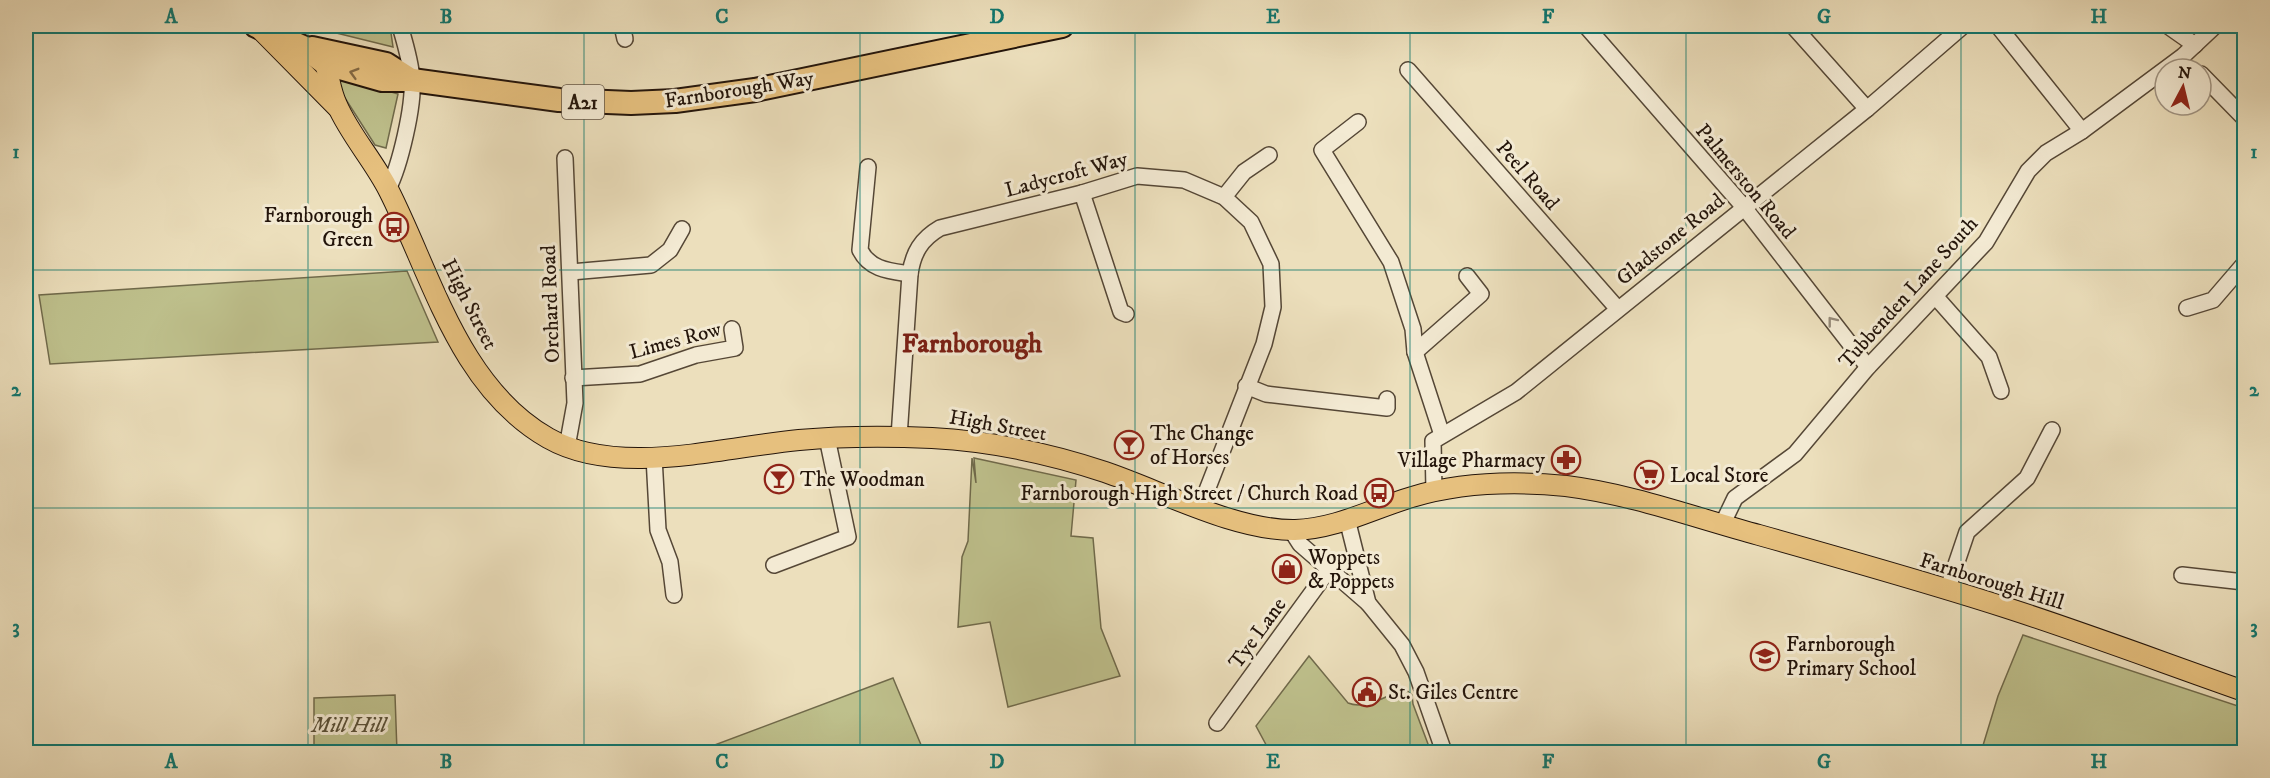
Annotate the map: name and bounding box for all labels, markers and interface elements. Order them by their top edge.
text: A [164,5,179,30]
text: B [440,5,452,30]
text: C [715,5,729,30]
text: D [990,5,1005,30]
text: E [1266,5,1280,30]
text: F [1542,5,1555,30]
text: G [1817,5,1831,30]
text: H [2091,5,2108,30]
north arrow [2153,57,2213,117]
text: N [2177,62,2192,84]
street label: Farnborough Way [663,65,817,115]
one-way arrow [349,68,360,80]
road number: A21 [562,85,604,119]
street label: Palmerston Road [1689,119,1801,245]
street label: Peel Road [1490,136,1565,216]
text: 1 [12,140,20,165]
text: 1 [2250,140,2258,165]
street label: Ladycroft Way [1002,146,1131,204]
street label: Gladstone Road [1611,188,1730,291]
place label: Farnborough Green [264,203,373,253]
bus stop icon: Farnborough Green [378,211,410,243]
street label: Tubbenden Lane South [1834,211,1984,374]
street label: Orchard Road [536,244,566,363]
street label: High Street [435,255,503,354]
street label: Limes Row [627,316,725,366]
one-way arrow [1828,317,1839,328]
district label: Farnborough [902,327,1043,361]
text: 2 [11,378,22,403]
text: 2 [2249,378,2260,403]
street label: High Street [947,405,1049,447]
place label: The Change of Horses [1150,421,1254,471]
bar icon: The Change of Horses [1113,429,1145,461]
pharmacy icon: Village Pharmacy [1550,444,1582,476]
place label: Village Pharmacy [1397,448,1546,474]
supermarket icon: Local Store [1633,459,1665,491]
bar icon: The Woodman [763,463,795,495]
place label: Local Store [1670,463,1769,489]
place label: The Woodman [800,467,925,493]
bus stop icon: Farnborough High Street / Church Road [1363,477,1395,509]
place label: Farnborough High Street / Church Road [1020,481,1359,507]
place label: Woppets & Poppets [1307,545,1394,595]
street label: Farnborough Hill [1916,548,2068,616]
shop icon: Woppets & Poppets [1271,553,1303,585]
street label: Tye Lane [1223,593,1293,674]
text: 3 [12,615,20,640]
text: 3 [2250,615,2258,640]
place label: Farnborough Primary School [1786,632,1917,682]
school or university icon: Farnborough Primary School [1749,640,1781,672]
public building icon: St. Giles Centre [1351,676,1383,708]
place label: St. Giles Centre [1388,680,1519,706]
park label: Mill Hill [310,713,389,739]
text: A [164,750,179,775]
text: B [440,750,452,775]
text: C [715,750,729,775]
text: D [990,750,1005,775]
text: E [1266,750,1280,775]
text: F [1542,750,1555,775]
text: G [1817,750,1831,775]
text: H [2091,750,2108,775]

